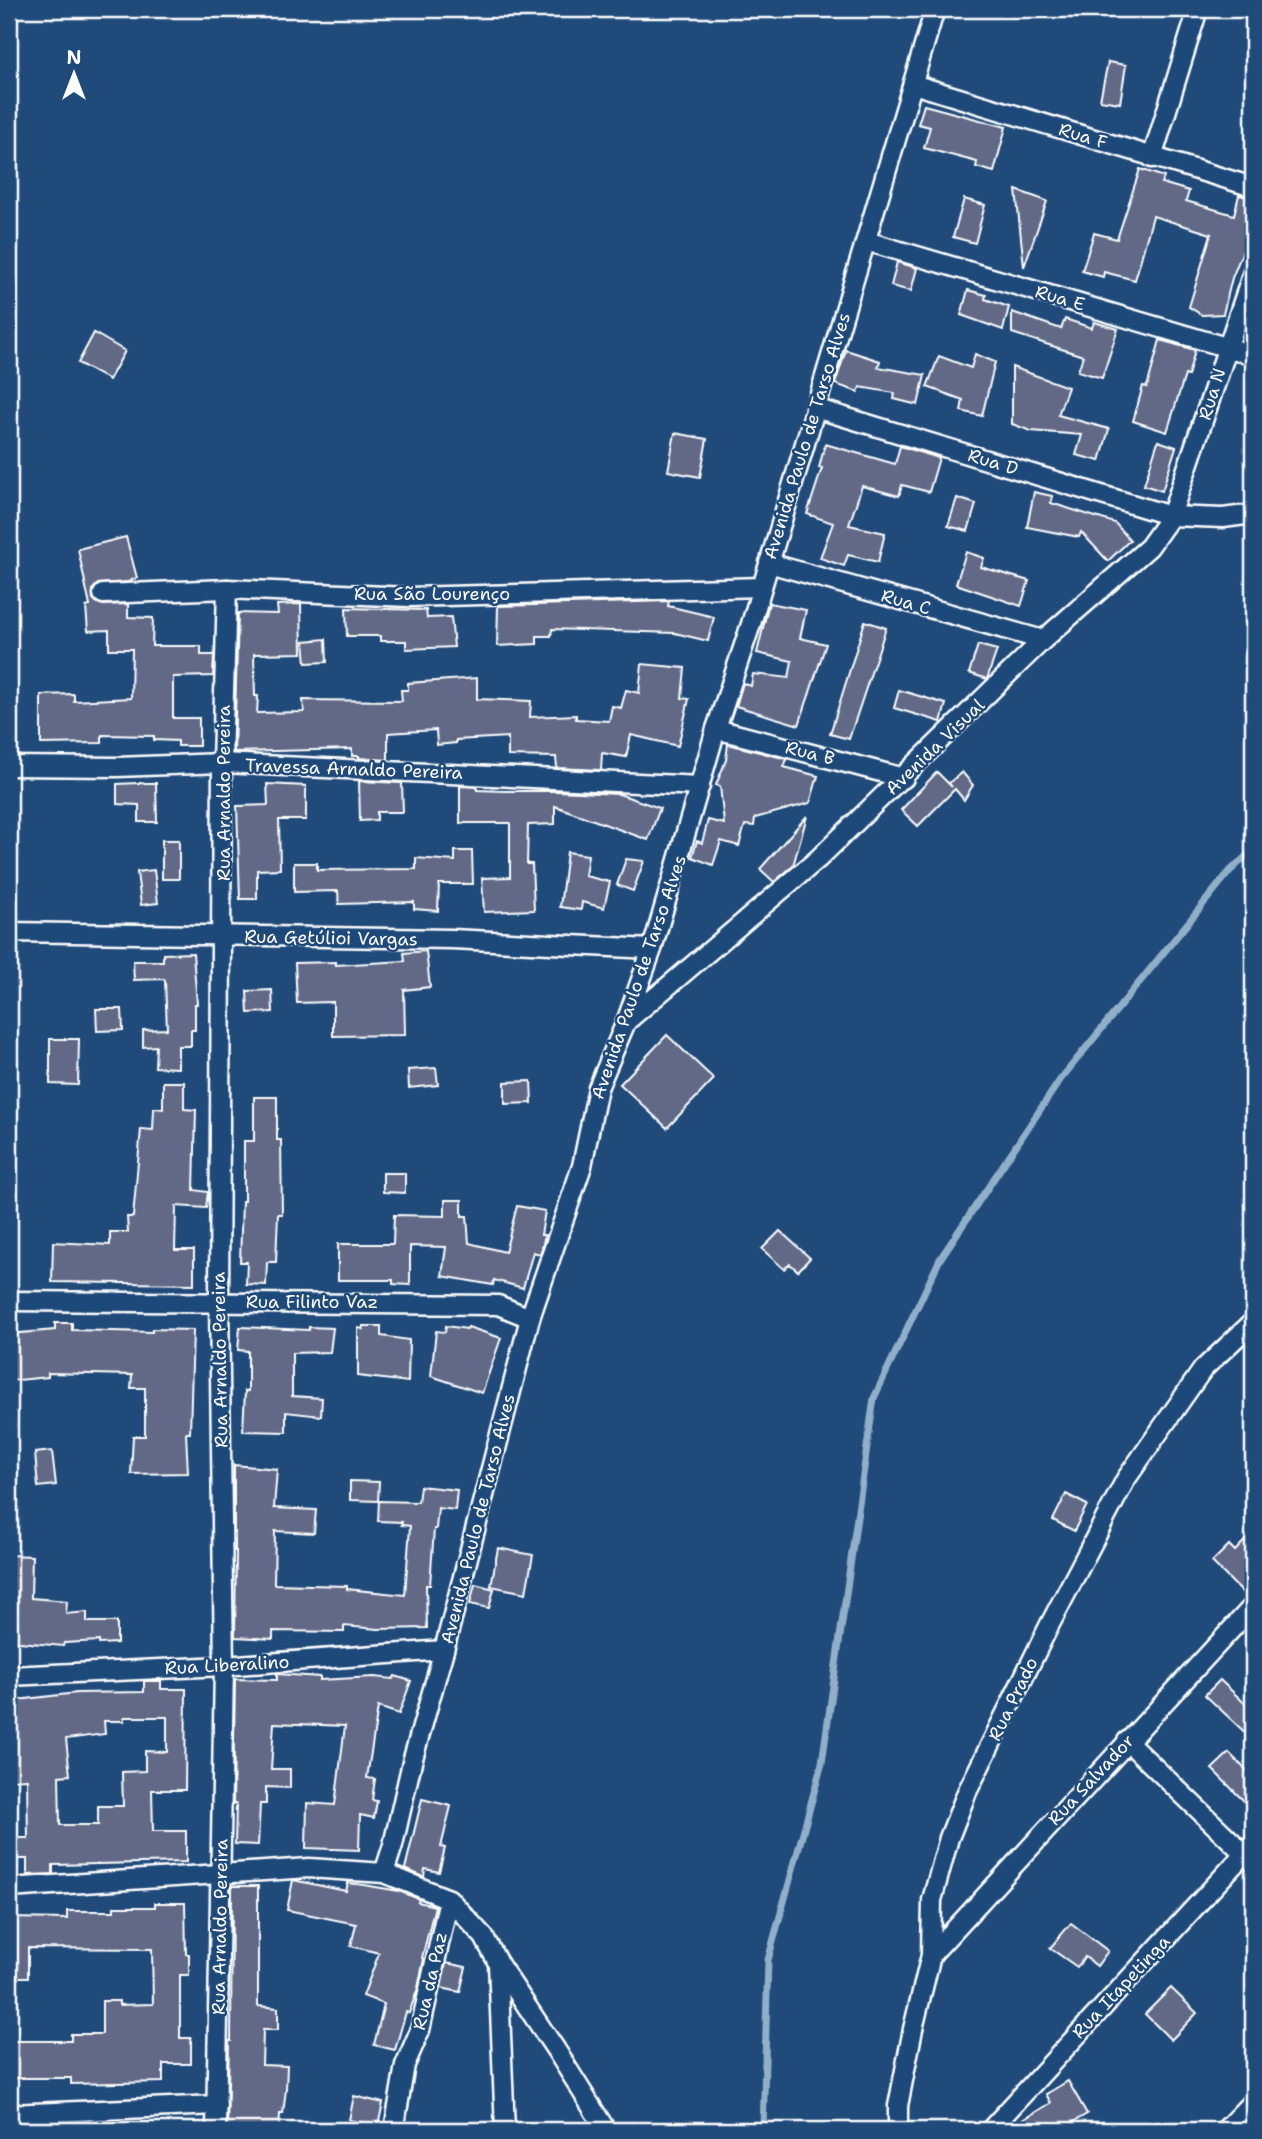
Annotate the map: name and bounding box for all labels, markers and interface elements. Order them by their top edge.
north arrow [38,38,108,108]
text: N [66,45,82,70]
street label: Rua F [1056,117,1110,155]
street label: Rua E [1032,279,1088,317]
street label: Avenida Paulo de Tarso Alves [758,310,856,562]
street label: Rua N [1193,365,1231,423]
street label: Rua D [965,443,1021,481]
street label: Rua São Lourenço [354,582,510,606]
street label: Rua C [878,583,934,621]
street label: Avenida Visual [880,693,990,800]
street label: Rua Arnaldo Pereira [212,705,236,881]
street label: Rua B [783,735,837,771]
street label: Travessa Arnaldo Pereira [245,753,463,785]
street label: Avenida Paulo de Tarso Alves [586,852,692,1102]
street label: Rua Getúlioi Vargas [244,924,418,952]
street label: Rua Arnaldo Pereira [206,1272,234,1448]
street label: Rua Filinto Vaz [246,1290,378,1314]
street label: Avenida Paulo de Tarso Alves [435,1391,521,1647]
street label: Rua Liberalino [164,1650,290,1680]
street label: Rua Prado [982,1653,1044,1745]
street label: Rua Salvador [1043,1729,1139,1831]
street label: Rua Arnaldo Pereira [206,1839,234,2015]
street label: Rua da Paz [407,1930,453,2032]
street label: Rua Itapetinga [1067,1930,1175,2044]

